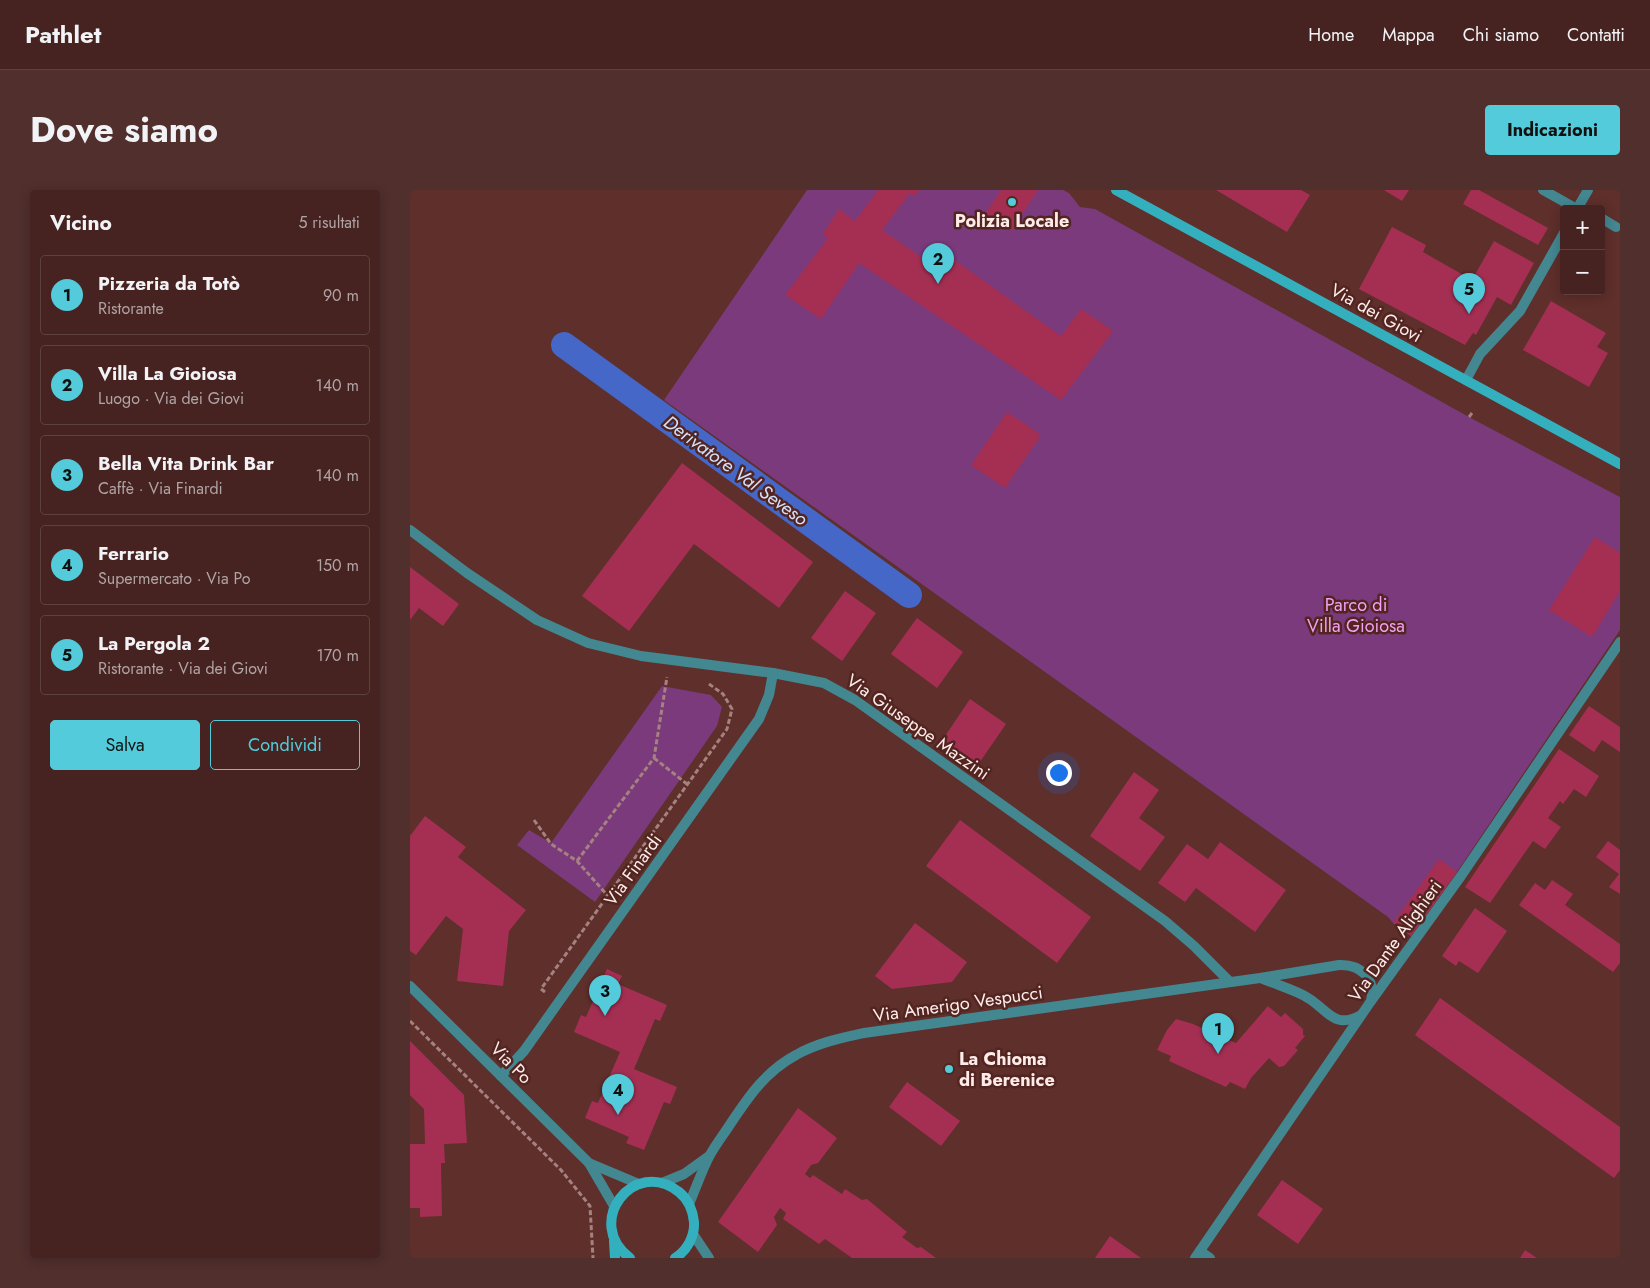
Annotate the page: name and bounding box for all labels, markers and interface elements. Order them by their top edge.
text: Pathlet [25,17,101,52]
text: Home [1308,22,1354,48]
text: Mappa [1382,22,1435,48]
text: Chi siamo [1463,22,1539,48]
text: Contatti [1567,22,1625,48]
text: Dove siamo [30,105,218,155]
button: Indicazioni [1485,105,1620,155]
marker: Polizia Locale [1006,196,1018,208]
map controls [1560,205,1605,295]
button: + [1560,205,1605,250]
text: Vicino [50,208,112,238]
place label: Polizia Locale [955,208,1069,234]
text: 5 risultati [298,211,360,234]
pin: 2 [922,243,954,284]
button: − [1560,250,1605,295]
text: Pizzeria da Totò [98,270,240,297]
pin: 5 [1453,273,1485,314]
street label: Via dei Giovi [1326,277,1426,349]
text: 1 [63,284,71,307]
text: 90 m [323,284,359,307]
text: Ristorante [98,297,164,320]
text: Villa La Gioiosa [98,360,237,387]
text: 2 [62,374,72,397]
text: 140 m [316,374,359,397]
text: Luogo · Via dei Giovi [98,387,244,410]
water label: Derivatore Val Seveso [658,409,813,532]
text: Bella Vita Drink Bar [98,450,274,477]
text: 3 [62,464,72,487]
text: 140 m [316,464,359,487]
text: Caffè · Via Finardi [98,477,223,500]
text: Ferrario [98,540,169,567]
text: 4 [61,554,73,577]
text: 150 m [316,554,359,577]
text: Supermercato · Via Po [98,567,251,590]
park label: Parco di Villa Gioiosa [1307,592,1405,639]
text: La Pergola 2 [98,630,210,657]
text: 5 [62,644,72,667]
text: 170 m [317,644,359,667]
text: Ristorante · Via dei Giovi [98,657,268,680]
street label: Via Giuseppe Mazzini [841,668,995,786]
button: Salva [50,720,200,770]
button: Condividi [210,720,360,770]
your location [1046,760,1072,786]
street label: Via Finardi [598,829,668,911]
street label: Via Dante Alighieri [1342,875,1448,1007]
pin: 3 [589,975,621,1016]
street label: Via Amerigo Vespucci [872,979,1044,1029]
pin: 1 [1202,1013,1234,1054]
street label: Via Po [484,1036,538,1090]
place label: La Chioma di Berenice [959,1046,1055,1093]
marker: La Chioma di Berenice [943,1063,955,1075]
pin: 4 [602,1074,634,1115]

